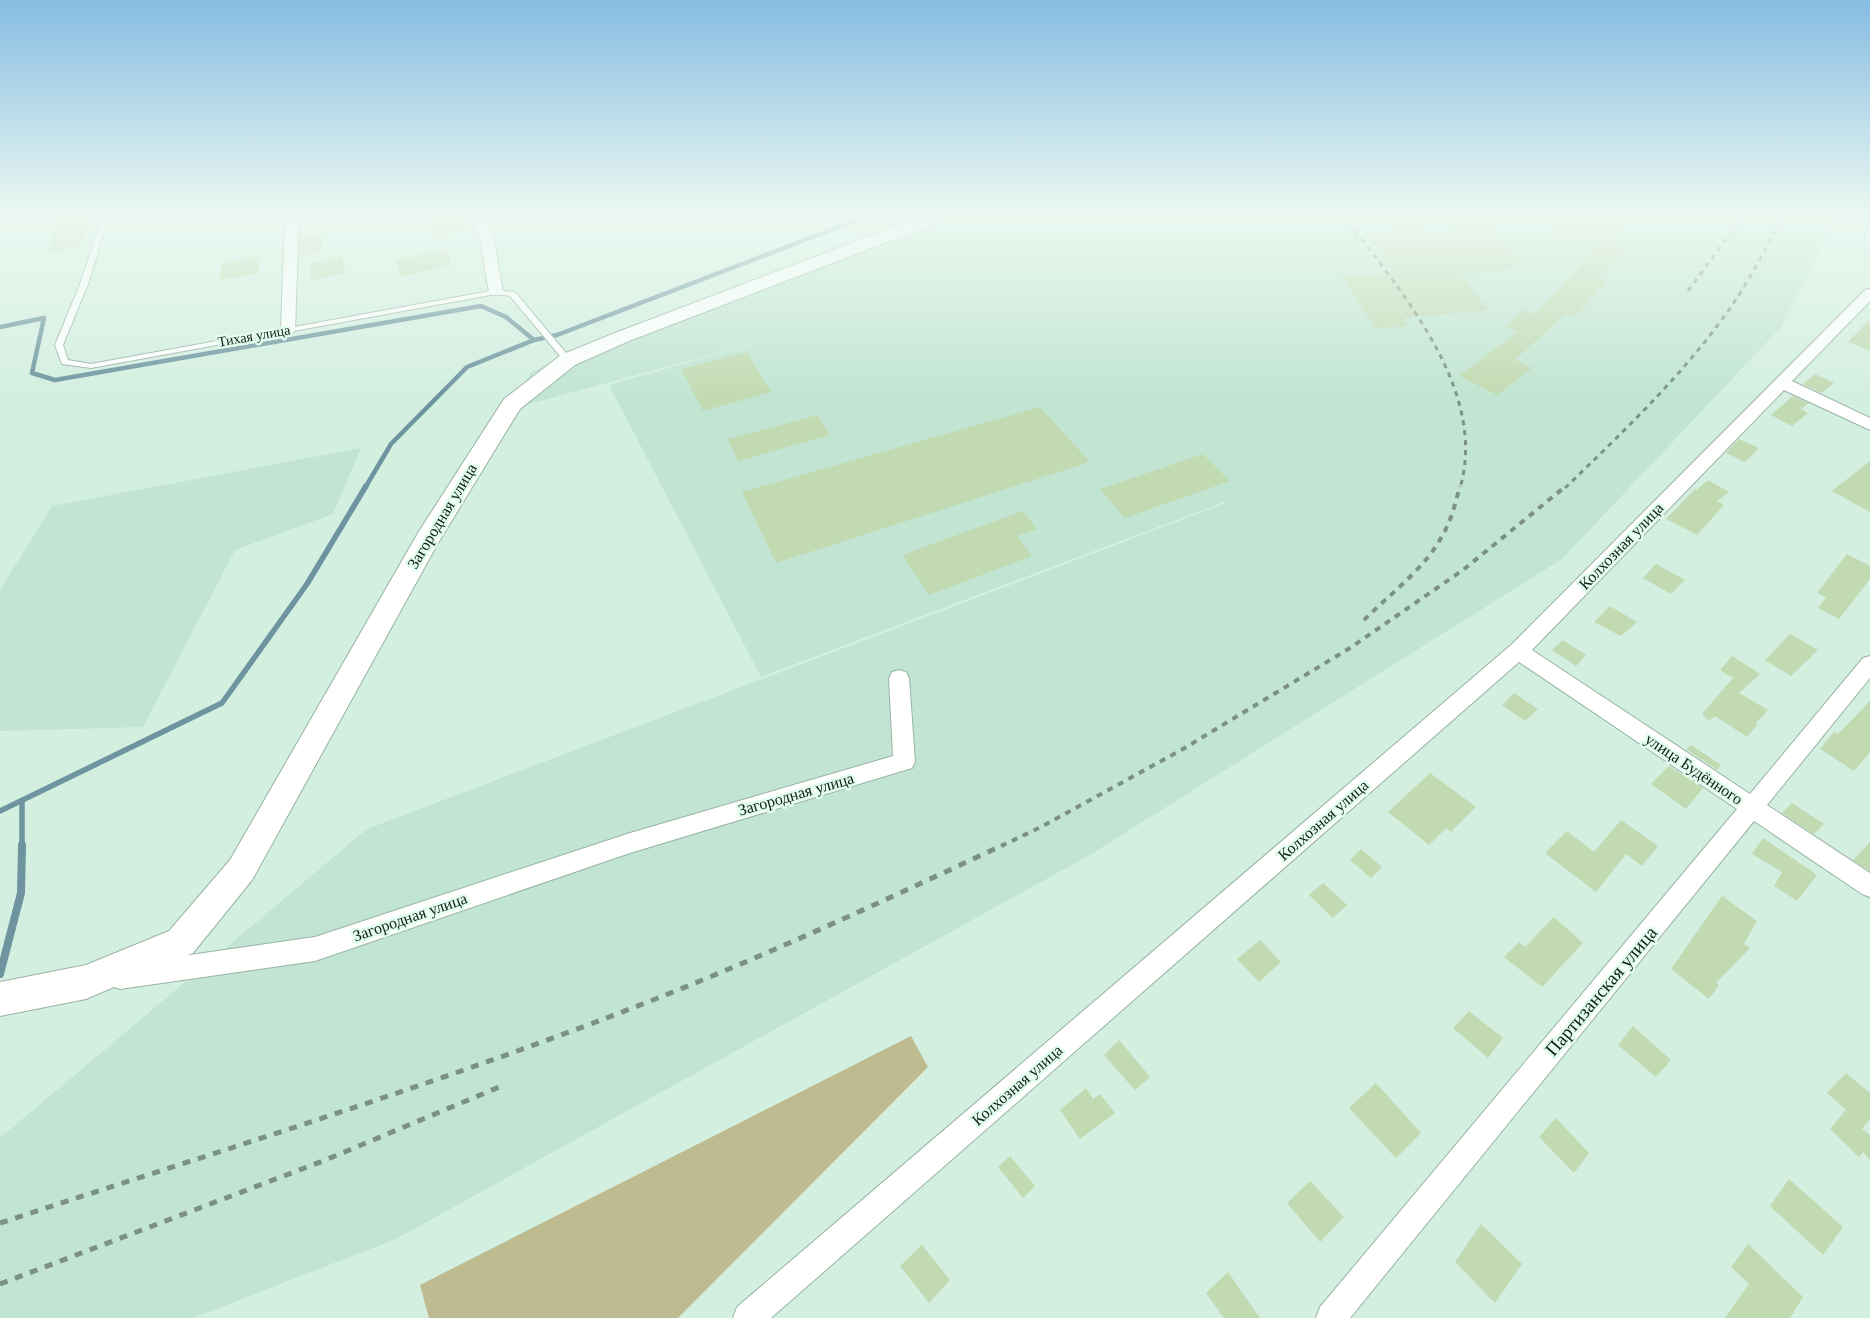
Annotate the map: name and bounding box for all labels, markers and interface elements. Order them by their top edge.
street label: Тихая улица [217,322,292,350]
street label: Загородная улица [404,460,481,572]
street label: Колхозная улица [1575,499,1667,594]
street label: улица Будённого [1642,730,1746,809]
street label: Загородная улица [736,769,856,820]
street label: Колхозная улица [1274,776,1372,865]
street label: Загородная улица [351,890,470,945]
street label: Партизанская улица [1541,922,1662,1060]
street label: Колхозная улица [968,1041,1066,1130]

